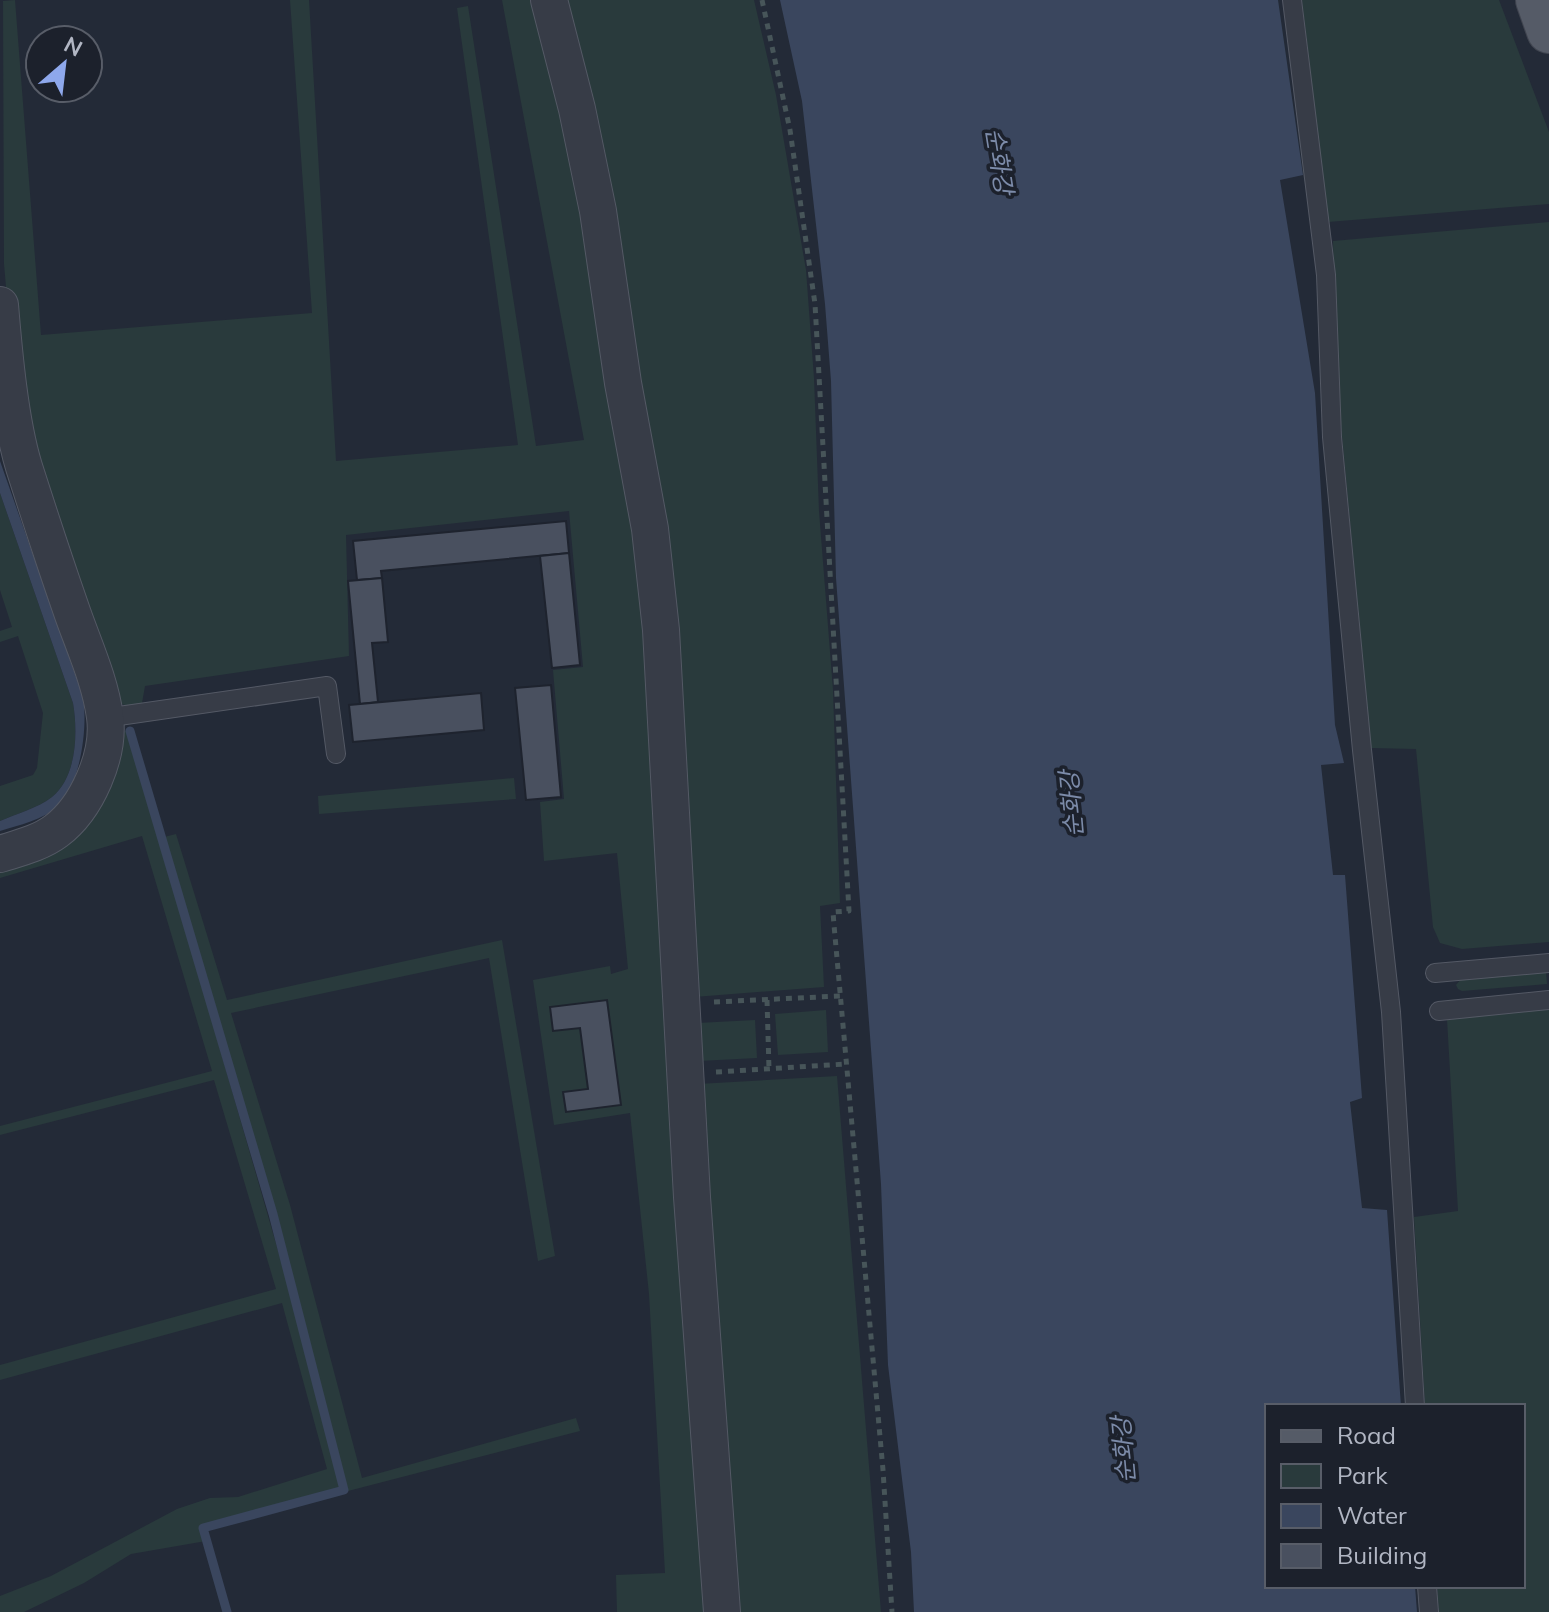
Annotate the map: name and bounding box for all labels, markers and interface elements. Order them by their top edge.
north arrow [24,24,104,104]
text: N [59,30,87,63]
water label: 순화강 [980,126,1020,199]
water label: 순화강 [1053,767,1089,838]
legend [1265,1404,1525,1588]
water label: 순화강 [1105,1413,1141,1484]
text: Road [1337,1420,1396,1450]
text: Park [1337,1460,1388,1490]
text: Water [1337,1500,1407,1530]
text: Building [1337,1540,1427,1570]

